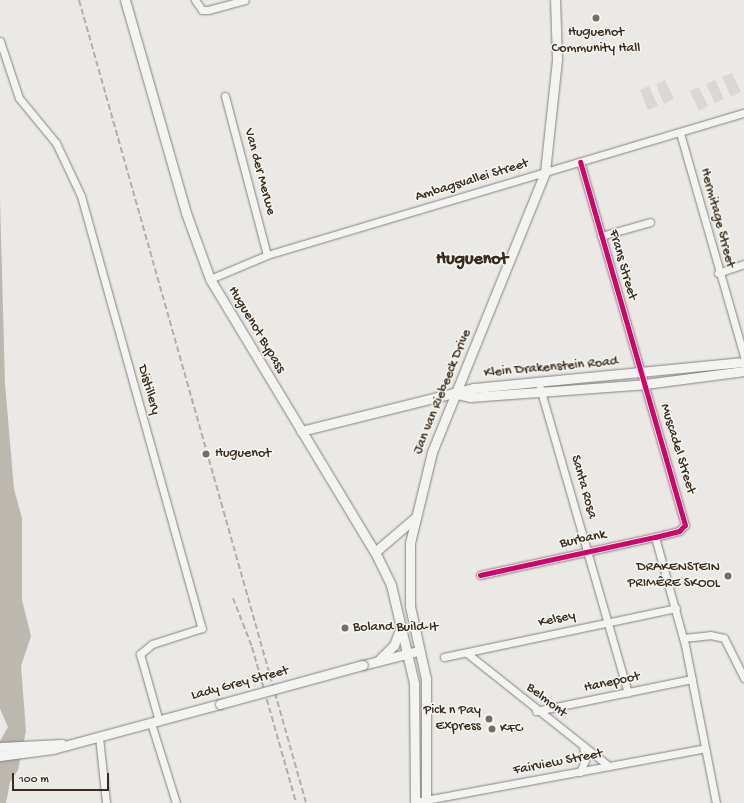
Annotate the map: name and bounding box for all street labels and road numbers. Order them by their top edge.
street label: Van der Merwe [239,127,279,217]
street label: Ambagsvallei Street [413,156,531,206]
street label: Hermitage Street [696,166,738,270]
street label: Frans Street [604,228,640,302]
street label: Huguenot Bypass [223,284,289,376]
street label: Jan van Riebeeck Drive [410,327,476,457]
street label: Klein Drakenstein Road [483,354,619,382]
street label: Distillery [133,363,163,417]
street label: Muscadel Street [655,402,699,496]
street label: Santa Rosa [566,453,600,521]
street label: Burbank [558,527,608,553]
street label: Kelsey [537,608,577,632]
street label: Lady Grey Street [190,663,290,705]
street label: Hanepoot [582,669,642,697]
street label: Belmont [522,680,570,722]
street label: Fairview Street [512,746,604,780]

